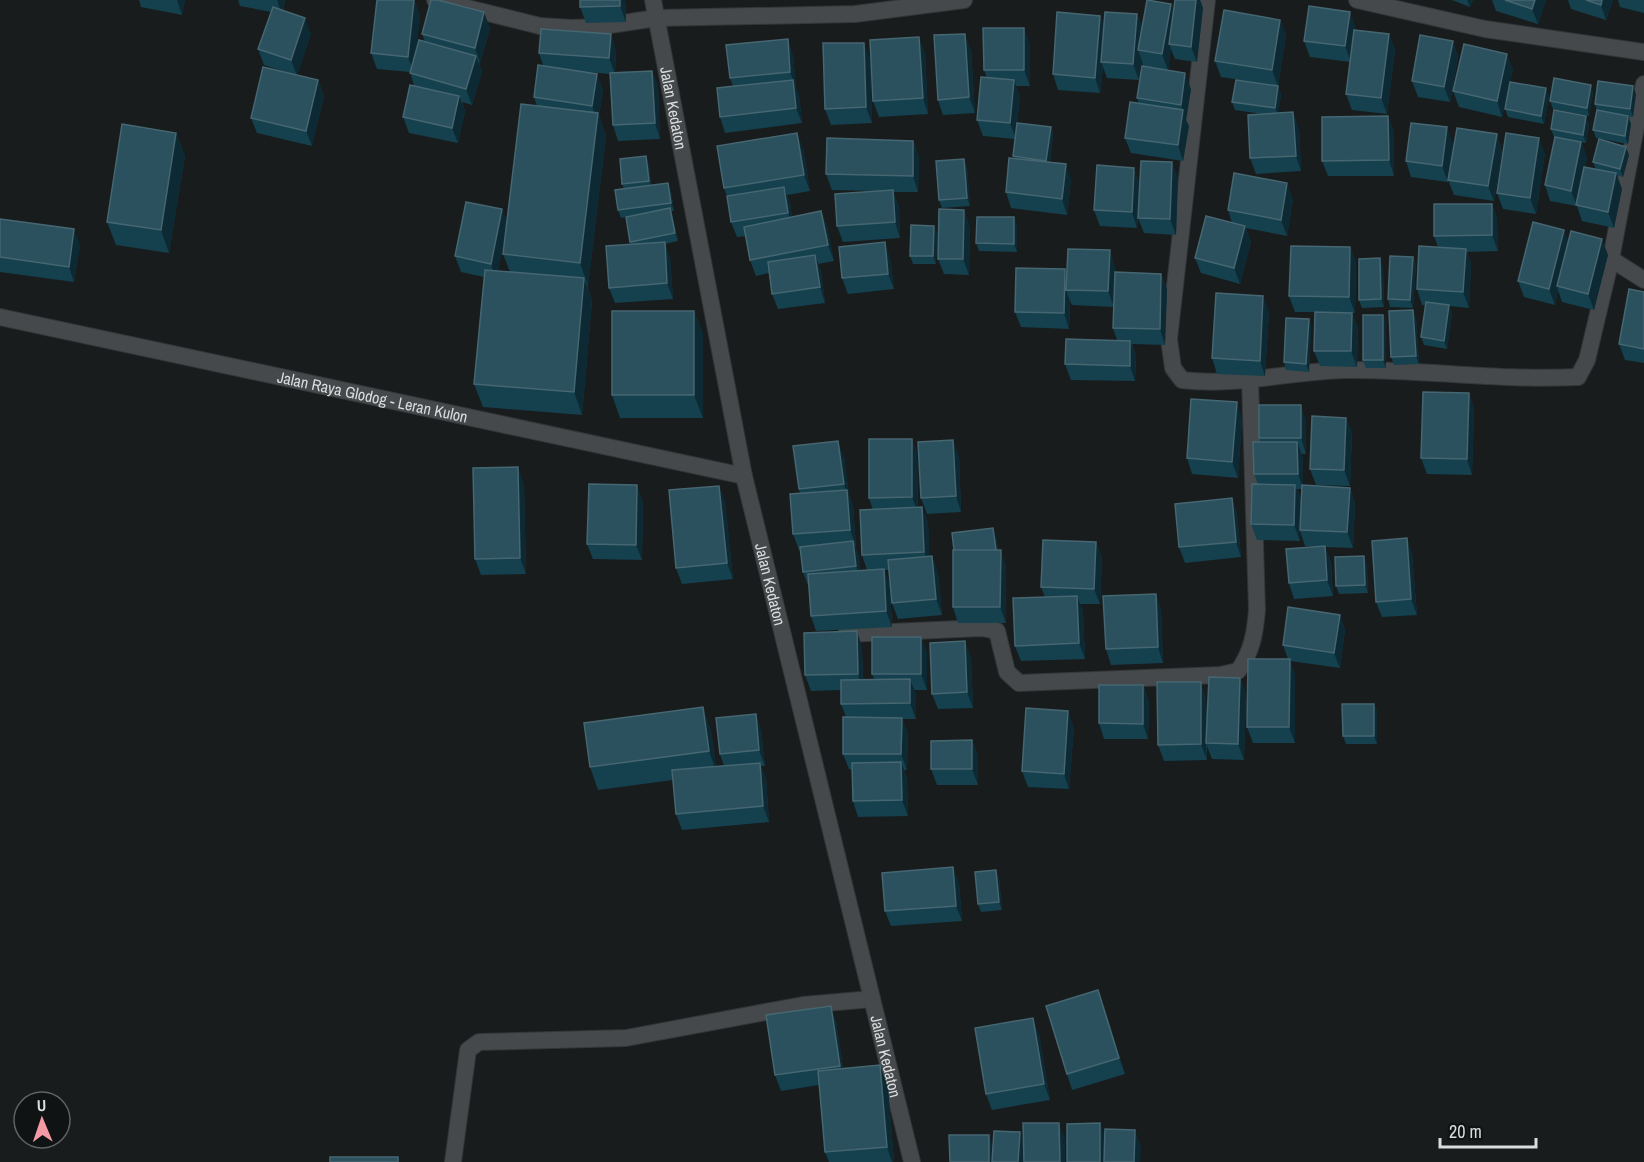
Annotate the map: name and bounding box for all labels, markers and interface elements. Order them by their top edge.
street label: Jalan Kedaton [655,65,692,151]
street label: Jalan Raya Glodog - Leran Kulon [275,366,470,428]
street label: Jalan Kedaton [750,541,791,628]
street label: Jalan Kedaton [865,1013,907,1100]
north arrow [12,1090,72,1150]
text: U [36,1094,47,1116]
scale bar [1440,1111,1536,1149]
text: 20 m [1449,1119,1482,1144]

